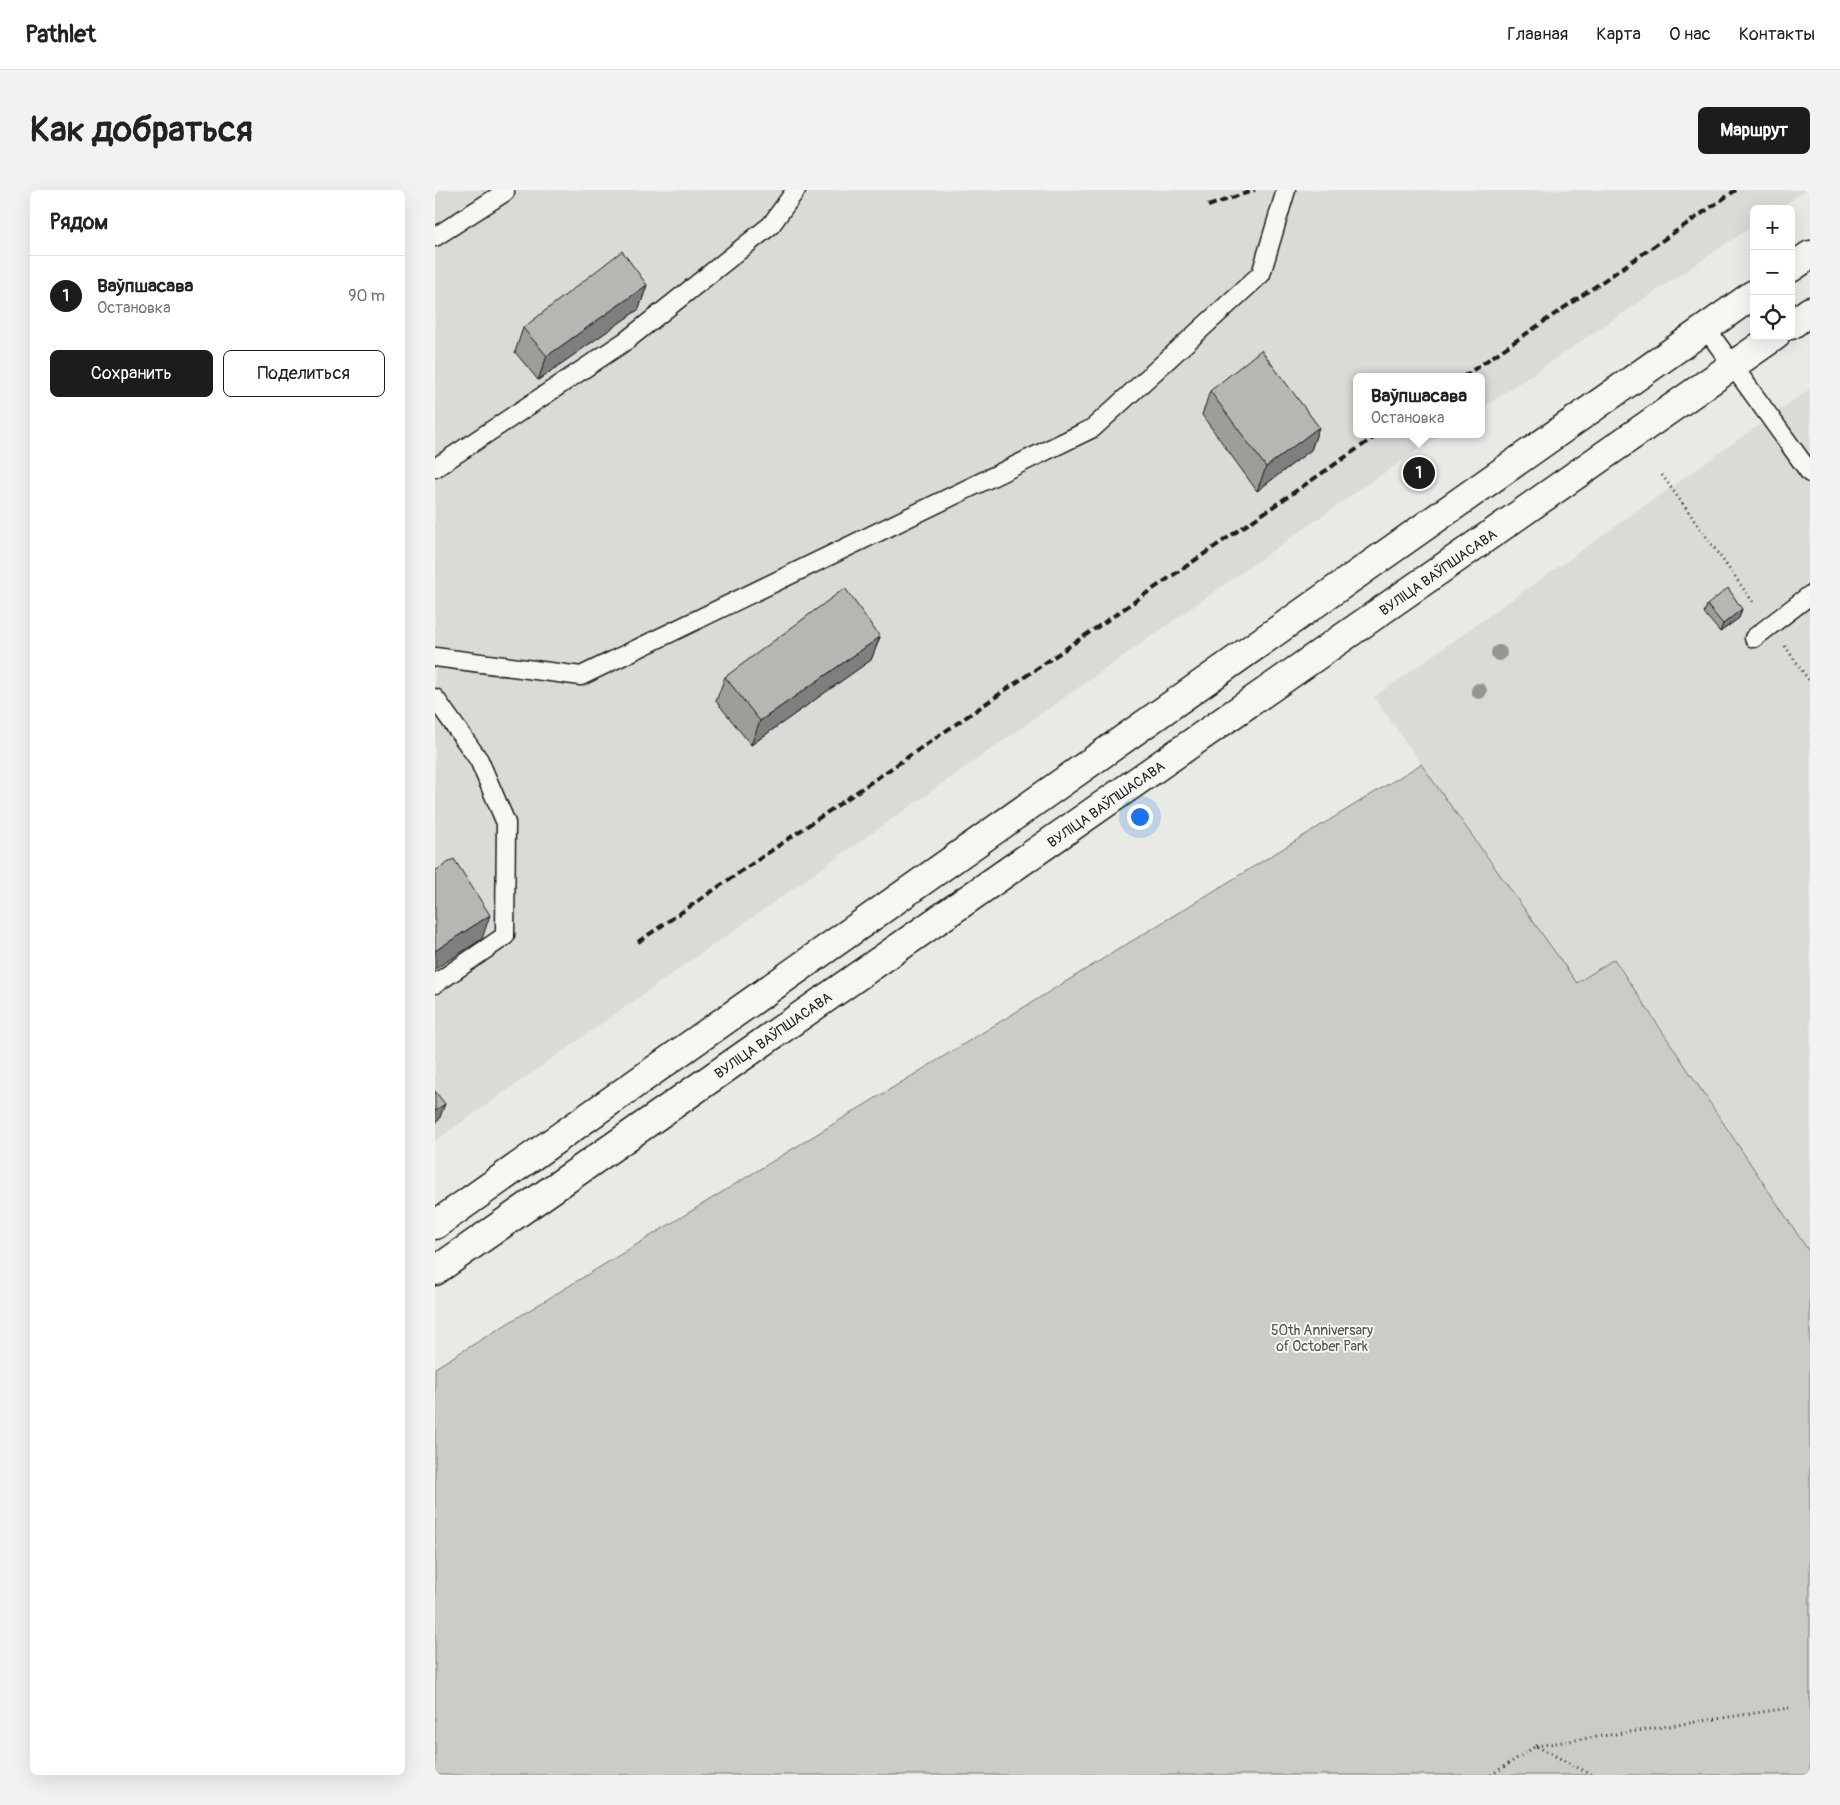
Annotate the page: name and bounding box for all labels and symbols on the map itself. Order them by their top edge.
pin: 1 [1403,454,1435,492]
street label: ВУЛІЦА ВАЎПШАСАВА [1376,526,1500,619]
street label: ВУЛІЦА ВАЎПШАСАВА [1044,758,1168,851]
your location [1127,804,1153,830]
street label: ВУЛІЦА ВАЎПШАСАВА [711,989,835,1082]
park label: 50th Anniversary of October Park [1271,1322,1373,1355]

